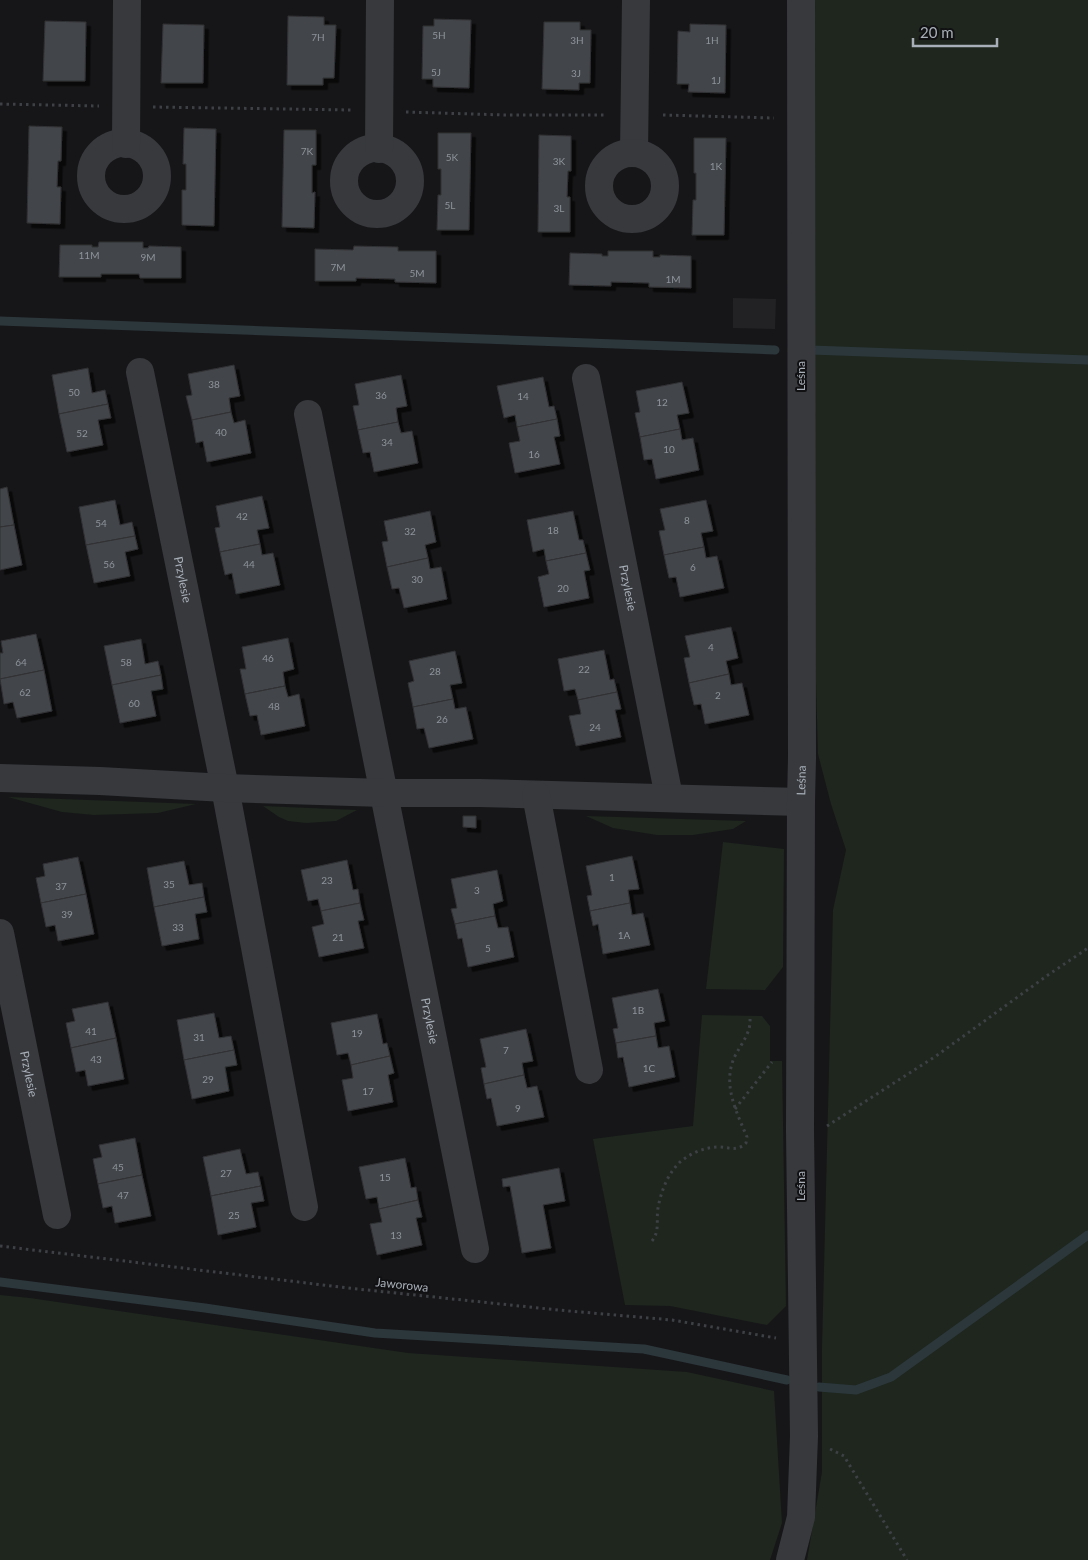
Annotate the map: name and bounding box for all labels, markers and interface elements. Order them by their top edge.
scale bar [913,15,997,47]
text: 20 m [920,23,954,41]
house number: 5H [432,29,446,41]
house number: 7H [311,31,325,43]
house number: 3H [570,34,584,46]
house number: 1H [705,34,719,46]
house number: 5J [431,66,441,78]
house number: 3J [571,67,581,79]
house number: 1J [711,74,721,86]
house number: 7K [301,145,314,157]
house number: 5K [446,151,459,163]
house number: 3K [553,155,566,167]
house number: 1K [710,160,723,172]
house number: 5L [445,199,455,211]
house number: 3L [554,202,564,214]
house number: 11M [79,249,99,261]
house number: 9M [140,251,156,263]
house number: 7M [330,261,346,273]
house number: 5M [409,267,425,279]
house number: 1M [665,273,681,285]
street label: Leśna [793,361,808,391]
house number: 38 [208,378,220,390]
house number: 50 [68,386,80,398]
house number: 36 [375,389,387,401]
house number: 14 [517,390,529,402]
house number: 12 [656,396,668,408]
house number: 40 [215,426,227,438]
house number: 52 [76,427,88,439]
house number: 34 [381,436,393,448]
house number: 10 [663,443,675,455]
house number: 16 [528,448,540,460]
house number: 42 [236,510,248,522]
house number: 8 [684,514,690,526]
house number: 54 [95,517,107,529]
house number: 18 [547,524,559,536]
house number: 32 [404,525,416,537]
street label: Przylesie [171,555,195,604]
house number: 56 [103,558,115,570]
house number: 44 [243,558,255,570]
house number: 6 [690,561,696,573]
street label: Przylesie [616,563,640,612]
house number: 30 [411,573,423,585]
house number: 20 [557,582,569,594]
house number: 4 [708,641,714,653]
house number: 46 [262,652,274,664]
house number: 64 [15,656,27,668]
house number: 58 [120,656,132,668]
house number: 22 [578,663,590,675]
house number: 28 [429,665,441,677]
house number: 62 [19,686,31,698]
house number: 2 [715,689,721,701]
house number: 60 [128,697,140,709]
house number: 48 [268,700,280,712]
house number: 26 [436,713,448,725]
house number: 24 [589,721,601,733]
street label: Leśna [793,765,809,796]
house number: 1 [609,871,615,883]
house number: 23 [321,874,333,886]
house number: 35 [163,878,175,890]
house number: 37 [55,880,67,892]
house number: 3 [474,884,480,896]
house number: 39 [61,908,73,920]
house number: 33 [172,921,184,933]
house number: 1A [618,929,631,941]
house number: 21 [332,931,344,943]
house number: 5 [485,942,491,954]
street label: Przylesie [418,997,442,1045]
house number: 1B [632,1004,644,1016]
house number: 41 [85,1025,97,1037]
house number: 19 [351,1027,363,1039]
house number: 31 [193,1031,205,1043]
house number: 7 [503,1044,509,1056]
street label: Przylesie [17,1050,41,1098]
house number: 43 [90,1053,102,1065]
house number: 1C [643,1062,656,1074]
house number: 29 [202,1073,214,1085]
house number: 17 [362,1085,374,1097]
house number: 9 [515,1102,521,1114]
house number: 45 [112,1161,124,1173]
house number: 27 [220,1167,232,1179]
house number: 15 [379,1171,391,1183]
street label: Leśna [793,1171,808,1201]
house number: 47 [117,1189,129,1201]
house number: 25 [228,1209,240,1221]
house number: 13 [390,1229,402,1241]
street label: Jaworowa [375,1274,429,1295]

